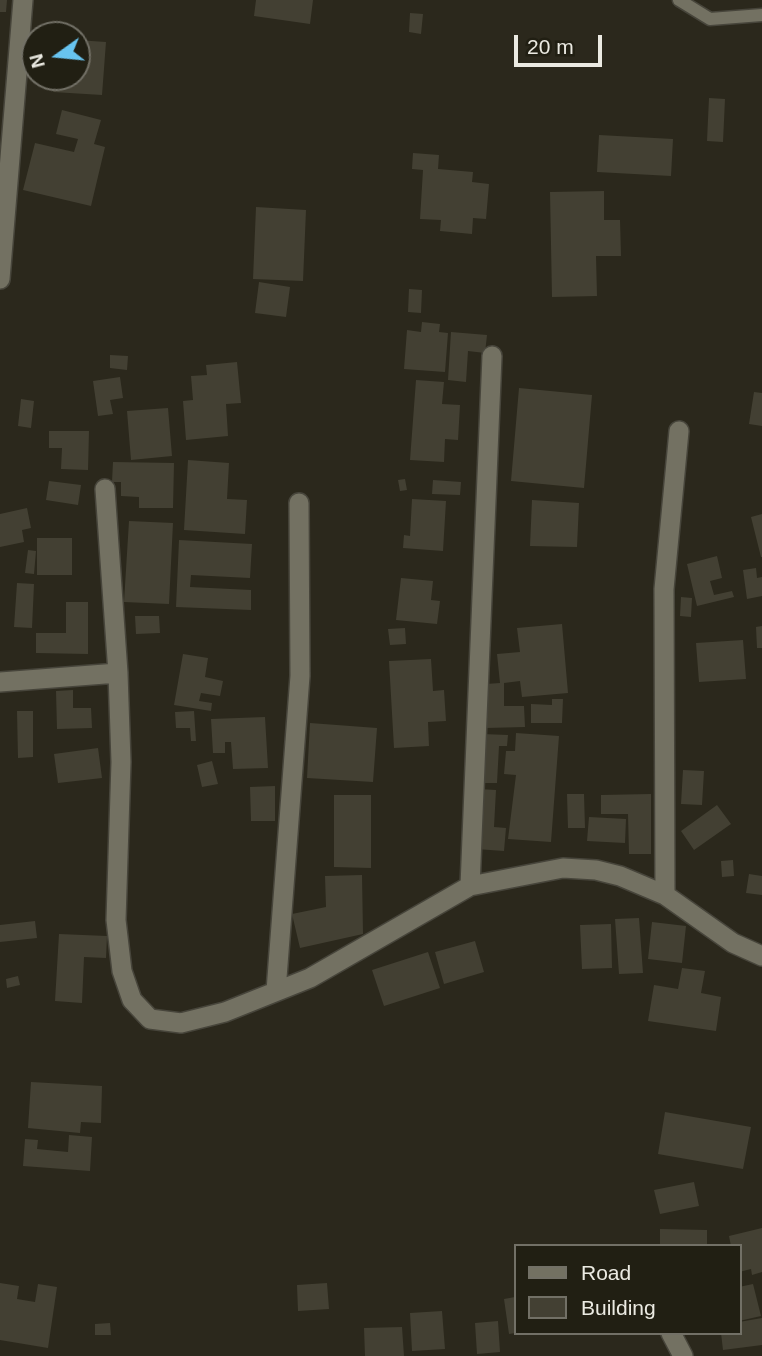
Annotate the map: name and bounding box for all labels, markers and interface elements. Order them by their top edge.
north arrow [21,21,91,91]
scale bar [517,21,604,65]
text: 20 m [527,35,574,58]
text: N [25,52,49,70]
legend [514,1244,741,1335]
text: Road [581,1261,631,1284]
text: Building [581,1296,656,1319]

